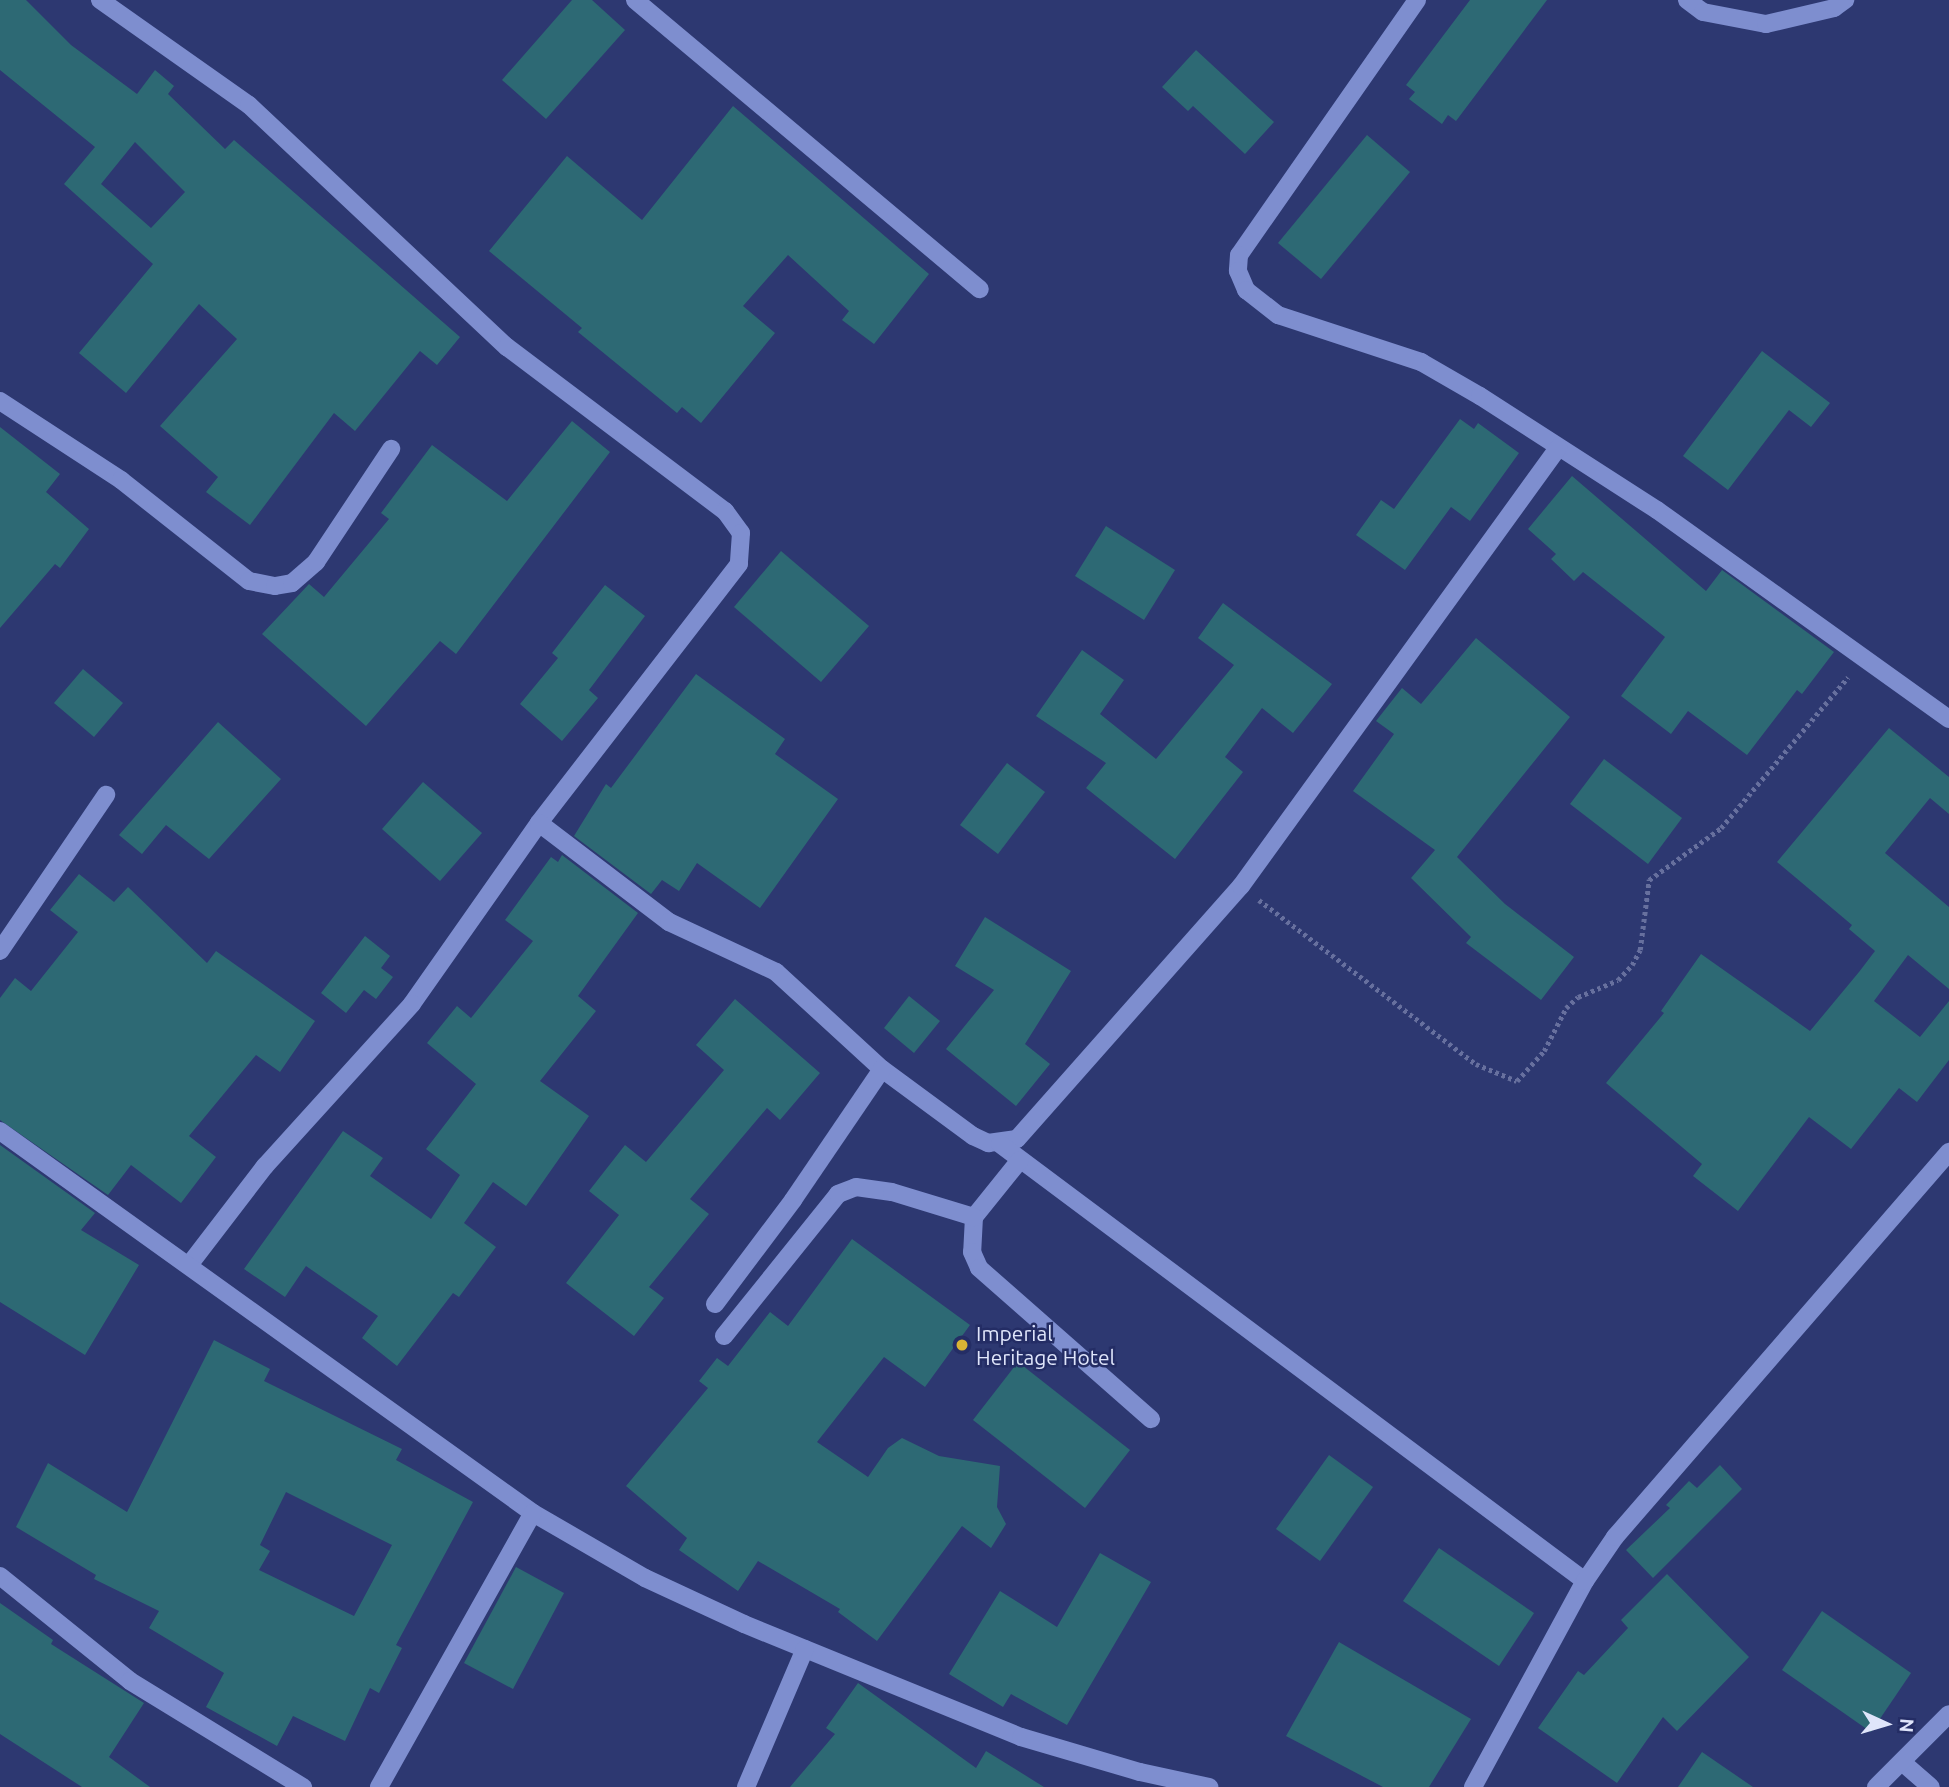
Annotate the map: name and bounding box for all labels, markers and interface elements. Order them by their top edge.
place label: Imperial Heritage Hotel [976,1320,1115,1370]
marker: Imperial Heritage Hotel [954,1337,970,1353]
north arrow [1851,1689,1921,1759]
text: N [1895,1718,1918,1733]

